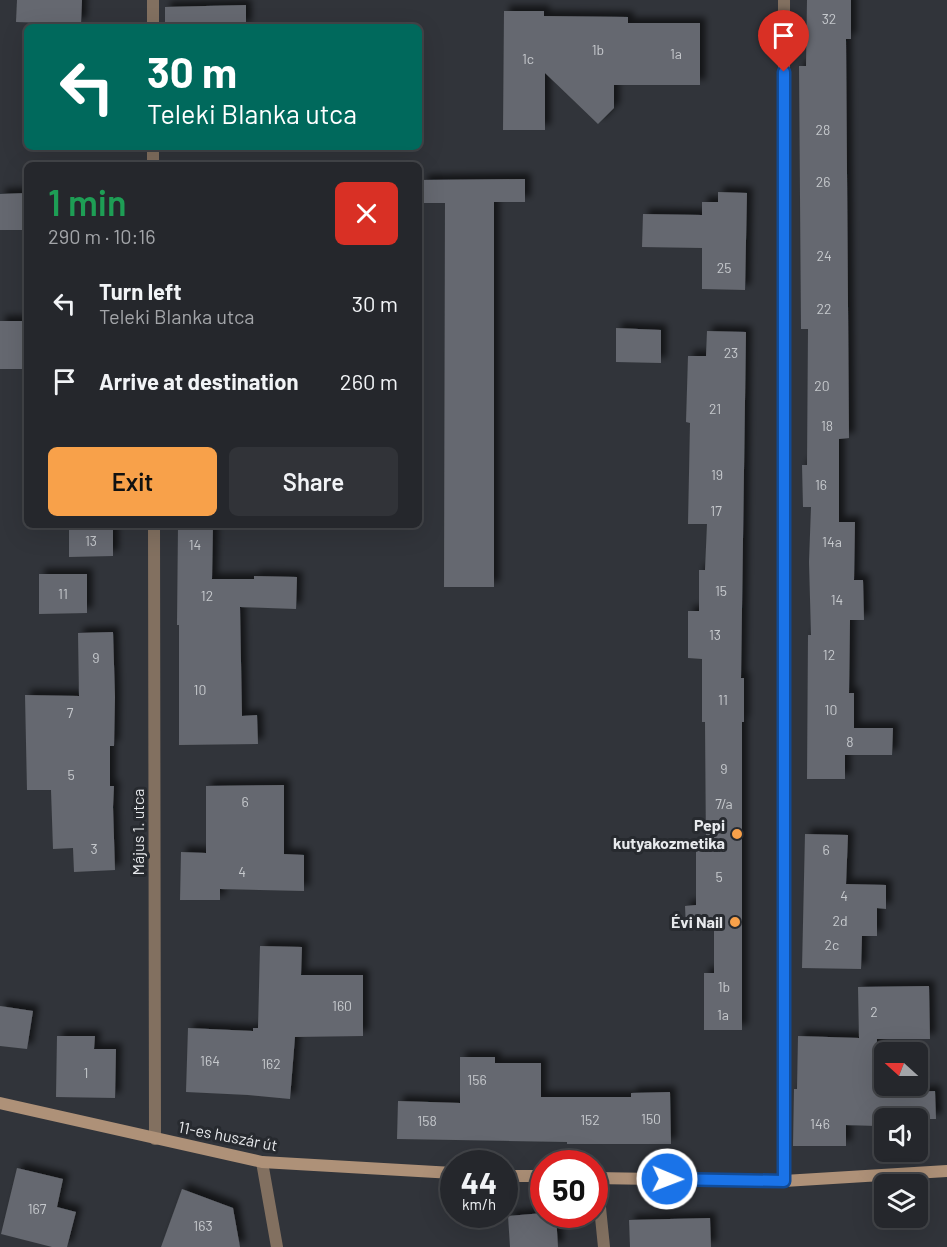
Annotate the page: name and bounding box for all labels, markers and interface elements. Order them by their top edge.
pin [758,10,809,72]
house number: 32 [822,10,836,27]
icon: arrive [767,19,800,52]
house number: 1b [592,41,604,58]
house number: 1a [670,45,682,62]
text: 30 m [147,46,237,96]
icon: left [48,48,126,126]
house number: 1c [522,50,534,67]
text: Teleki Blanka utca [147,97,357,129]
house number: 28 [816,121,830,138]
house number: 26 [816,173,830,190]
text: 1 min [48,180,127,223]
button: close [335,182,398,245]
text: 290 m · 10:16 [48,224,156,248]
house number: 24 [816,247,832,264]
house number: 25 [717,259,731,276]
text: Turn left [99,278,182,304]
icon: left [48,287,81,320]
text: 30 m [352,290,398,316]
house number: 22 [816,300,832,317]
text: Teleki Blanka utca [99,304,255,328]
house number: 23 [724,344,738,361]
icon: arrive [48,365,81,398]
text: Arrive at destination [99,368,298,394]
text: 260 m [340,368,398,394]
house number: 20 [814,377,830,394]
house number: 21 [709,400,721,417]
house number: 18 [821,417,833,434]
button: Exit [48,447,217,516]
button: Share [229,447,398,516]
house number: 19 [711,466,723,483]
house number: 16 [815,476,827,493]
house number: 17 [710,502,722,519]
house number: 13 [85,532,97,549]
house number: 14a [822,533,842,550]
house number: 14 [189,536,201,553]
house number: 15 [715,582,727,599]
house number: 11 [58,585,68,602]
house number: 12 [201,587,213,604]
house number: 14 [831,591,843,608]
house number: 13 [709,626,721,643]
house number: 12 [823,646,835,663]
house number: 9 [92,649,100,666]
house number: 10 [194,681,206,698]
house number: 11 [718,691,728,708]
house number: 10 [825,701,837,718]
house number: 7 [67,704,74,721]
house number: 8 [846,733,854,750]
house number: 9 [720,760,728,777]
house number: 5 [67,766,75,783]
street label: Május 1. utca [128,789,147,875]
house number: 6 [241,793,249,810]
house number: 7/a [715,795,733,812]
place label: Pepi kutyakozmetika [613,815,725,852]
marker: Pepi kutyakozmetika [730,827,744,841]
house number: 3 [90,840,98,857]
house number: 6 [822,841,830,858]
house number: 4 [238,863,246,880]
house number: 5 [715,868,723,885]
house number: 4 [840,887,848,904]
place label: Évi Nail [671,912,723,931]
house number: 2d [832,912,848,929]
marker: Évi Nail [728,915,742,929]
house number: 2c [825,936,839,953]
house number: 1b [718,978,730,995]
house number: 160 [332,997,352,1014]
house number: 2 [870,1003,878,1020]
house number: 1a [717,1006,729,1023]
north arrow [874,1042,928,1096]
map controls [874,1042,928,1228]
house number: 164 [200,1052,220,1069]
house number: 162 [261,1055,281,1072]
house number: 1 [84,1064,88,1081]
house number: 156 [467,1071,487,1088]
button: sound [874,1108,928,1162]
house number: 150 [641,1110,661,1127]
house number: 152 [580,1111,600,1128]
house number: 158 [417,1112,437,1129]
house number: 146 [810,1115,830,1132]
street label: 11-es huszár út [177,1117,279,1154]
position arrow [635,1147,699,1211]
speed limit sign: 50 [530,1150,608,1228]
text: 44 [461,1164,497,1200]
button: layers [874,1174,928,1228]
text: km/h [462,1195,496,1213]
house number: 167 [28,1200,47,1217]
house number: 163 [193,1217,213,1234]

